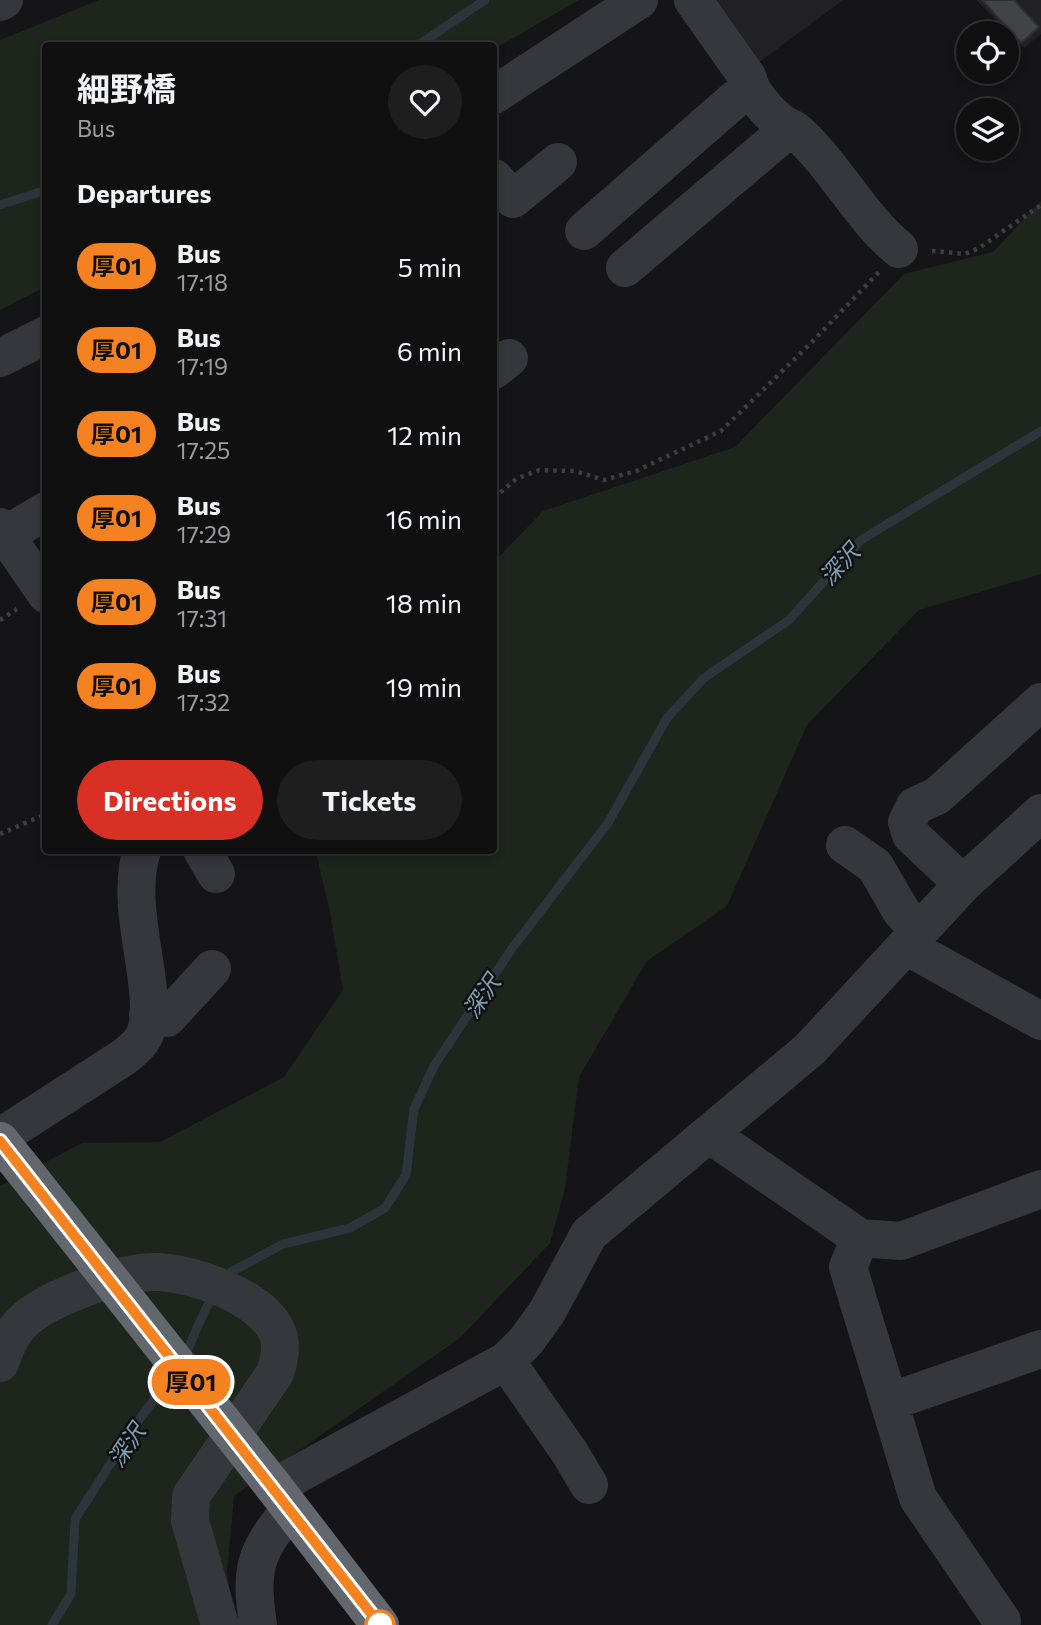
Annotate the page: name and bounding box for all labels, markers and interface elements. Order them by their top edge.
map controls [956,21,1019,161]
button: locate [956,21,1019,84]
button: heart [388,65,462,139]
text: 細野橋 [77,67,176,108]
button: layers [956,98,1019,161]
text: Bus [77,114,115,142]
text: Departures [77,177,212,208]
text: Bus [177,237,221,268]
text: 厚01 [91,251,142,280]
text: 5 min [398,251,462,282]
text: 17:18 [177,268,228,296]
text: Bus [177,321,221,352]
text: 厚01 [91,335,142,364]
text: 6 min [397,335,462,366]
text: 17:19 [177,352,228,380]
text: Bus [177,405,221,436]
text: 厚01 [91,419,142,448]
text: 12 min [387,419,462,450]
text: 17:25 [177,436,230,464]
text: Bus [177,489,221,520]
text: 厚01 [91,503,142,532]
text: 16 min [386,503,462,534]
text: 17:29 [177,520,231,548]
water label: 深沢 [813,535,867,590]
text: Bus [177,573,221,604]
text: 厚01 [91,587,142,616]
text: 18 min [386,587,462,618]
text: 17:31 [177,604,227,632]
text: Bus [177,657,221,688]
text: 厚01 [91,671,142,700]
text: 19 min [386,671,462,702]
text: 17:32 [177,688,230,716]
button: Directions [77,760,263,840]
button: Tickets [277,760,462,840]
water label: 深沢 [457,967,507,1023]
line badge: 厚01 [151,1359,231,1405]
text: 厚01 [166,1367,216,1396]
water label: 深沢 [102,1416,152,1472]
unlabelled marker [365,1610,395,1625]

